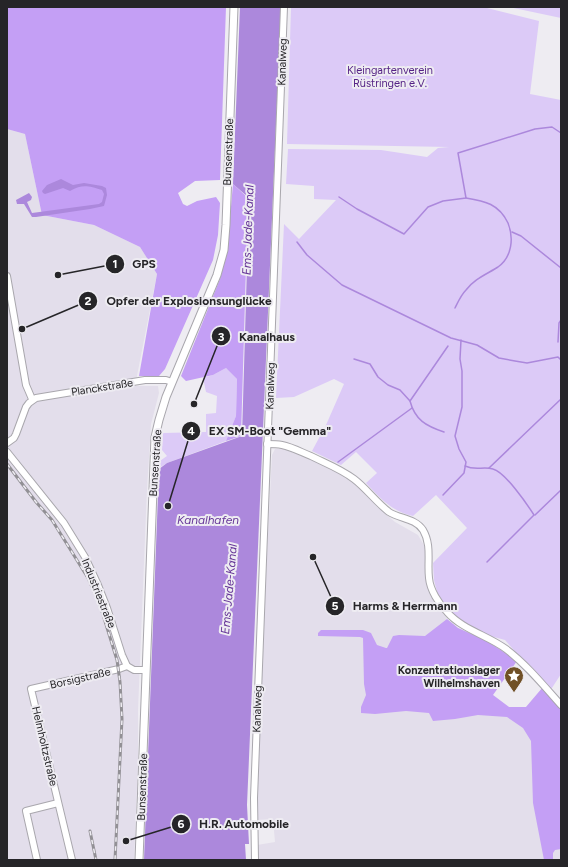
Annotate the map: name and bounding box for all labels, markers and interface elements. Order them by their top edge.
street label: Kanalweg [275,38,290,86]
park label: Kleingartenverein Rüstringen e.V. [347,64,433,90]
street label: Bunsenstraße [221,118,236,186]
water label: Ems-Jade-Kanal [239,184,257,275]
callout: GPS [105,252,164,276]
text: 1 [112,257,118,271]
text: GPS [132,257,156,271]
callout: Opfer der Explosionsunglücke [78,289,279,313]
text: 2 [85,294,92,308]
text: Opfer der Explosionsunglücke [106,294,272,308]
callout: Kanalhaus [211,324,303,348]
text: 3 [218,330,225,344]
text: Kanalhaus [239,330,295,344]
street label: Kanalweg [263,362,278,410]
street label: Planckstraße [70,376,134,399]
callout: EX SM-Boot "Gemma" [181,419,339,443]
text: 4 [187,424,195,438]
text: EX SM-Boot "Gemma" [209,424,331,438]
street label: Bunsenstraße [147,429,164,497]
water label: Kanalhafen [177,513,239,527]
water label: Ems-Jade-Kanal [218,543,240,635]
street label: Industriestraße [79,556,118,630]
callout: Harms & Herrmann [325,594,465,618]
text: 5 [332,599,339,613]
text: Harms & Herrmann [353,599,458,613]
place label: Konzentrationslager Wilhelmshaven [398,664,501,690]
street label: Borsigstraße [49,665,112,692]
place icon: Konzentrationslager Wilhelmshaven [503,665,525,693]
street label: Kanalweg [250,685,265,733]
street label: Helmholtzstraße [29,705,60,787]
street label: Bunsenstraße [135,753,150,821]
callout: H.R. Automobile [171,812,297,836]
text: 6 [178,817,185,831]
text: H.R. Automobile [199,817,289,831]

